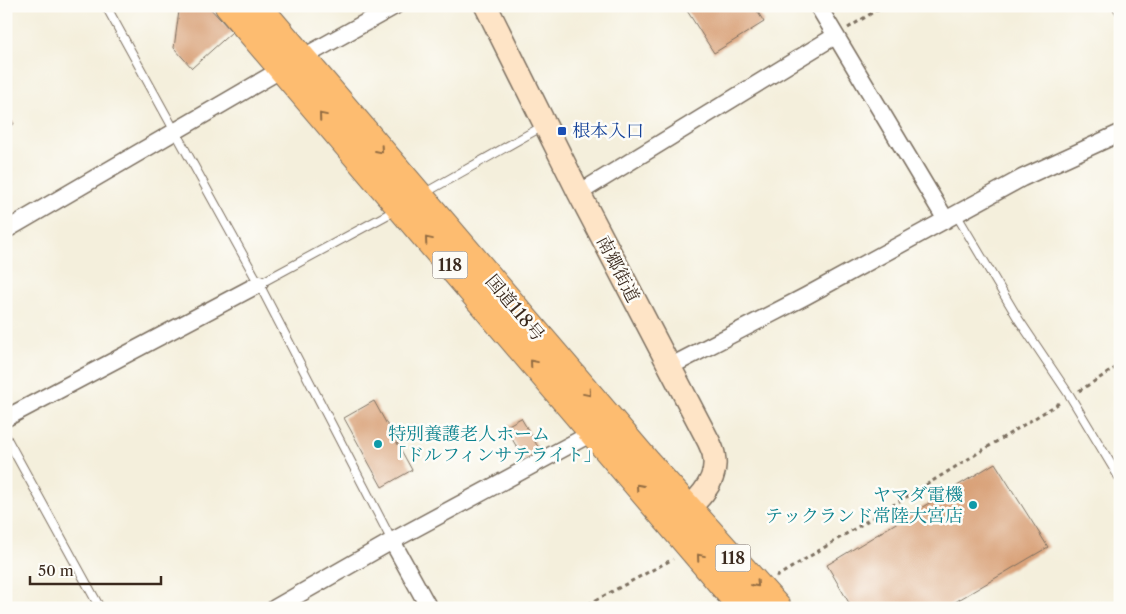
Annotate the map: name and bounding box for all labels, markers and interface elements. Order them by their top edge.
one-way arrow [320,113,328,122]
place label: 根本入口 [572,120,644,142]
marker: 根本入口 [556,125,568,137]
one-way arrow [374,144,383,153]
street label: 南郷街道 [592,232,644,306]
one-way arrow [424,236,433,245]
road number: 118 [432,252,468,278]
street label: 国道118号 [481,270,549,346]
one-way arrow [530,360,539,369]
one-way arrow [582,387,590,396]
place label: 特別養護老人ホーム 「ドルフィンサテライト」 [388,423,602,466]
marker: 特別養護老人ホーム 「ドルフィンサテライト」 [372,438,384,450]
one-way arrow [636,483,645,492]
place label: ヤマダ電機 テックランド常陸大宮店 [765,484,963,527]
marker: ヤマダ電機 テックランド常陸大宮店 [967,499,979,511]
road number: 118 [716,544,750,572]
scale bar [30,554,161,586]
one-way arrow [697,554,706,563]
text: 50 m [38,561,74,580]
one-way arrow [750,579,759,588]

